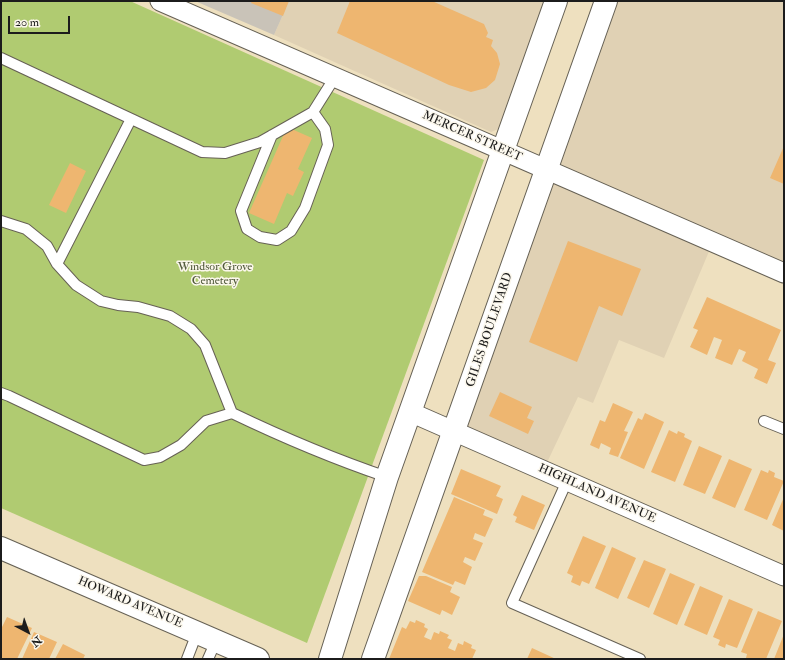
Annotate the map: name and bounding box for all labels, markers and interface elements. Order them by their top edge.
scale bar [10,8,72,34]
text: 20 m [15,15,39,30]
street label: MERCER STREET [420,109,524,165]
park label: Windsor Grove Cemetery [178,260,252,288]
street label: GILES BOULEVARD [464,271,516,389]
street label: HIGHLAND AVENUE [536,461,658,527]
street label: HOWARD AVENUE [75,574,185,632]
north arrow [8,612,48,652]
text: N [28,633,44,650]

